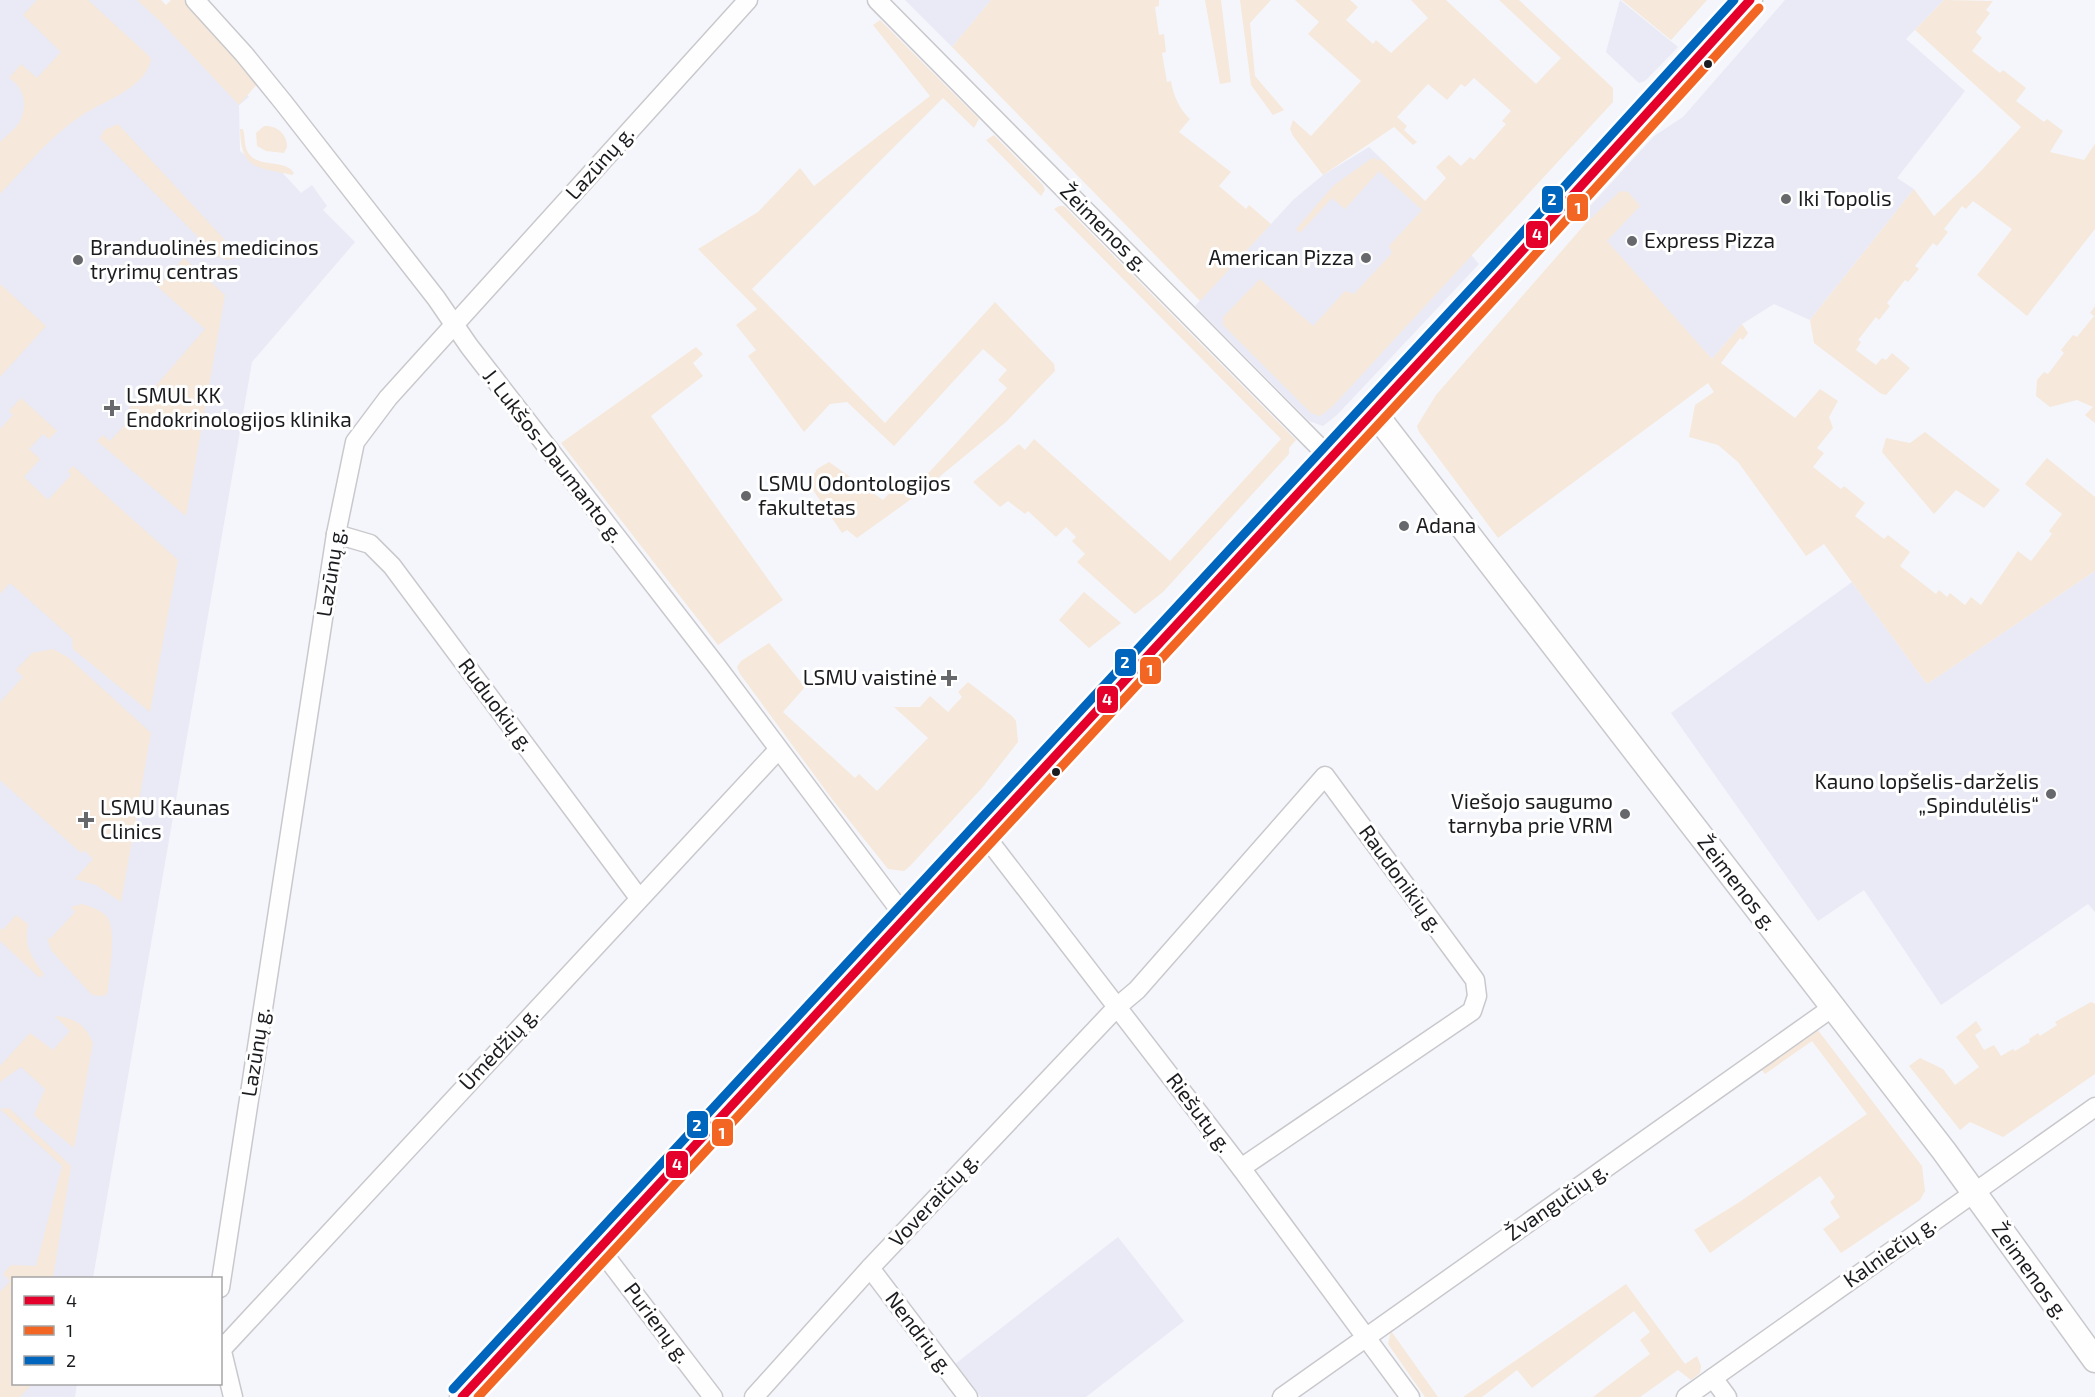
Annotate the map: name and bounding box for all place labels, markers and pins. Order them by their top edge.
unlabelled marker [1702,58,1714,70]
place label: Iki Topolis [1798,185,1892,210]
marker: Iki Topolis [1779,192,1793,206]
place label: Express Pizza [1644,227,1775,252]
place label: Branduolinės medicinos tryrimų centras [90,234,319,283]
marker: Express Pizza [1625,234,1639,248]
place label: American Pizza [1208,244,1354,269]
marker: American Pizza [1359,251,1373,265]
marker: Branduolinės medicinos tryrimų centras [71,253,85,267]
place label: LSMUL KK Endokrinologijos klinika [126,382,352,432]
marker: LSMUL KK Endokrinologijos klinika [103,399,121,417]
place label: LSMU Odontologijos fakultetas [758,470,951,519]
marker: LSMU Odontologijos fakultetas [739,489,753,503]
place label: Adana [1416,512,1476,537]
marker: Adana [1397,519,1411,533]
place label: LSMU vaistinė [803,664,937,689]
marker: LSMU vaistinė [942,671,956,685]
unlabelled marker [1050,766,1062,778]
place label: Kauno lopšelis-darželis „Spindulėlis“ [1814,768,2039,817]
marker: Kauno lopšelis-darželis „Spindulėlis“ [2044,787,2058,801]
place label: Viešojo saugumo tarnyba prie VRM [1448,788,1613,837]
place label: LSMU Kaunas Clinics [100,794,230,843]
marker: Viešojo saugumo tarnyba prie VRM [1618,807,1632,821]
marker: LSMU Kaunas Clinics [77,811,95,829]

